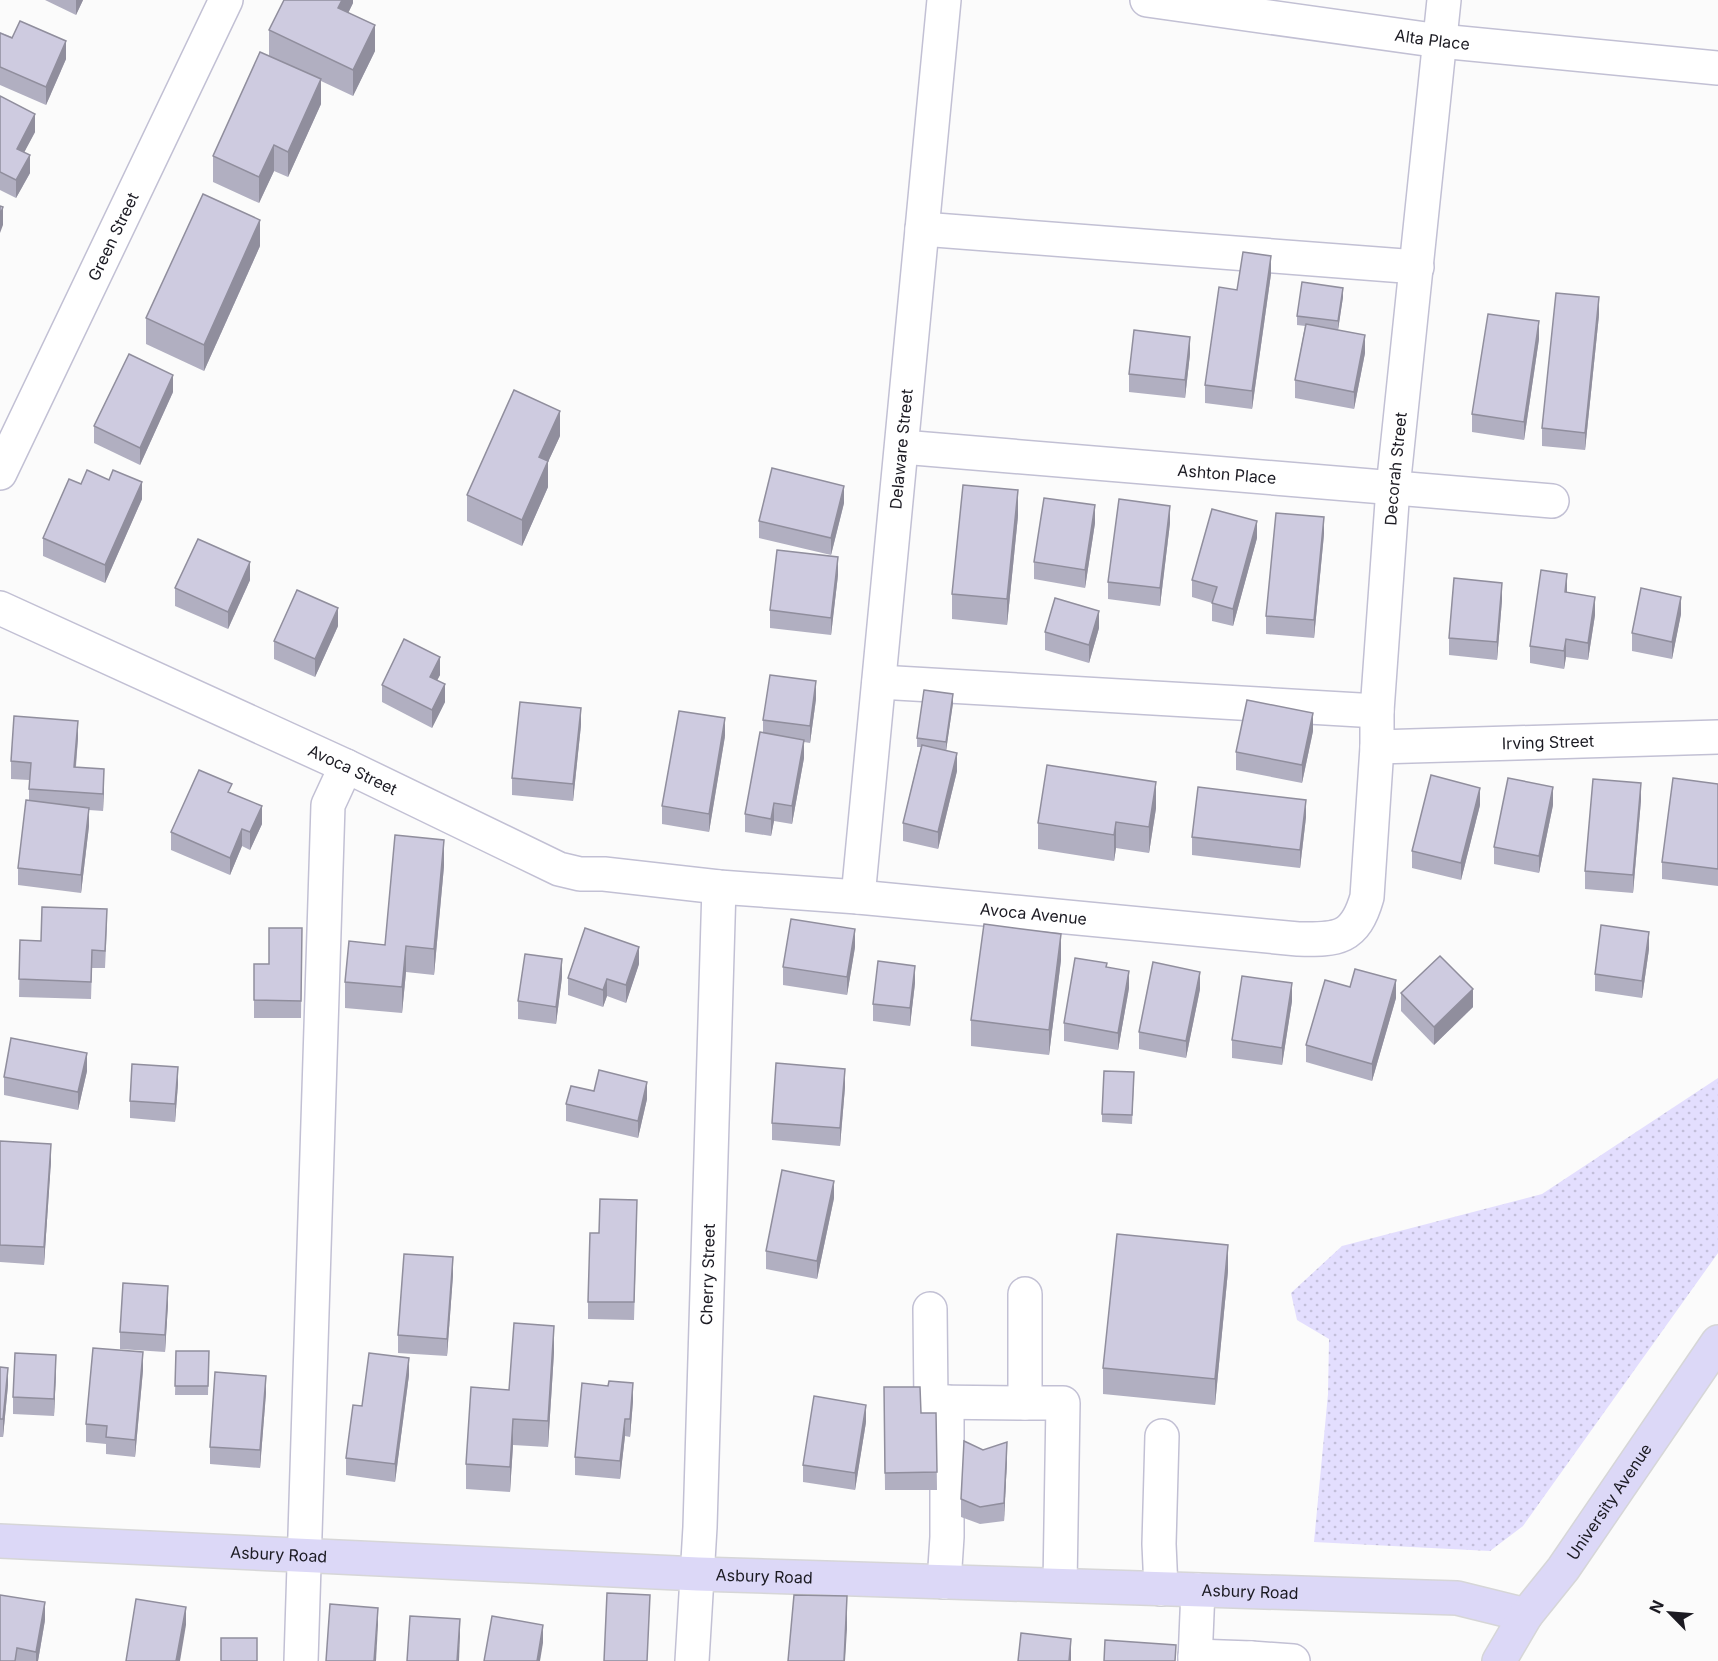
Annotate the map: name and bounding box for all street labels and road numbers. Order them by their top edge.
street label: Alta Place [1393,25,1471,54]
street label: Green Street [83,189,143,284]
street label: Delaware Street [885,388,917,510]
street label: Decorah Street [1380,411,1411,526]
street label: Ashton Place [1177,460,1277,488]
street label: Irving Street [1501,731,1594,753]
street label: Avoca Street [305,740,401,799]
street label: Avoca Avenue [979,899,1088,929]
street label: Cherry Street [696,1223,719,1325]
street label: University Avenue [1562,1439,1656,1564]
street label: Asbury Road [230,1542,328,1566]
street label: Asbury Road [715,1565,813,1588]
street label: Asbury Road [1201,1580,1299,1603]

